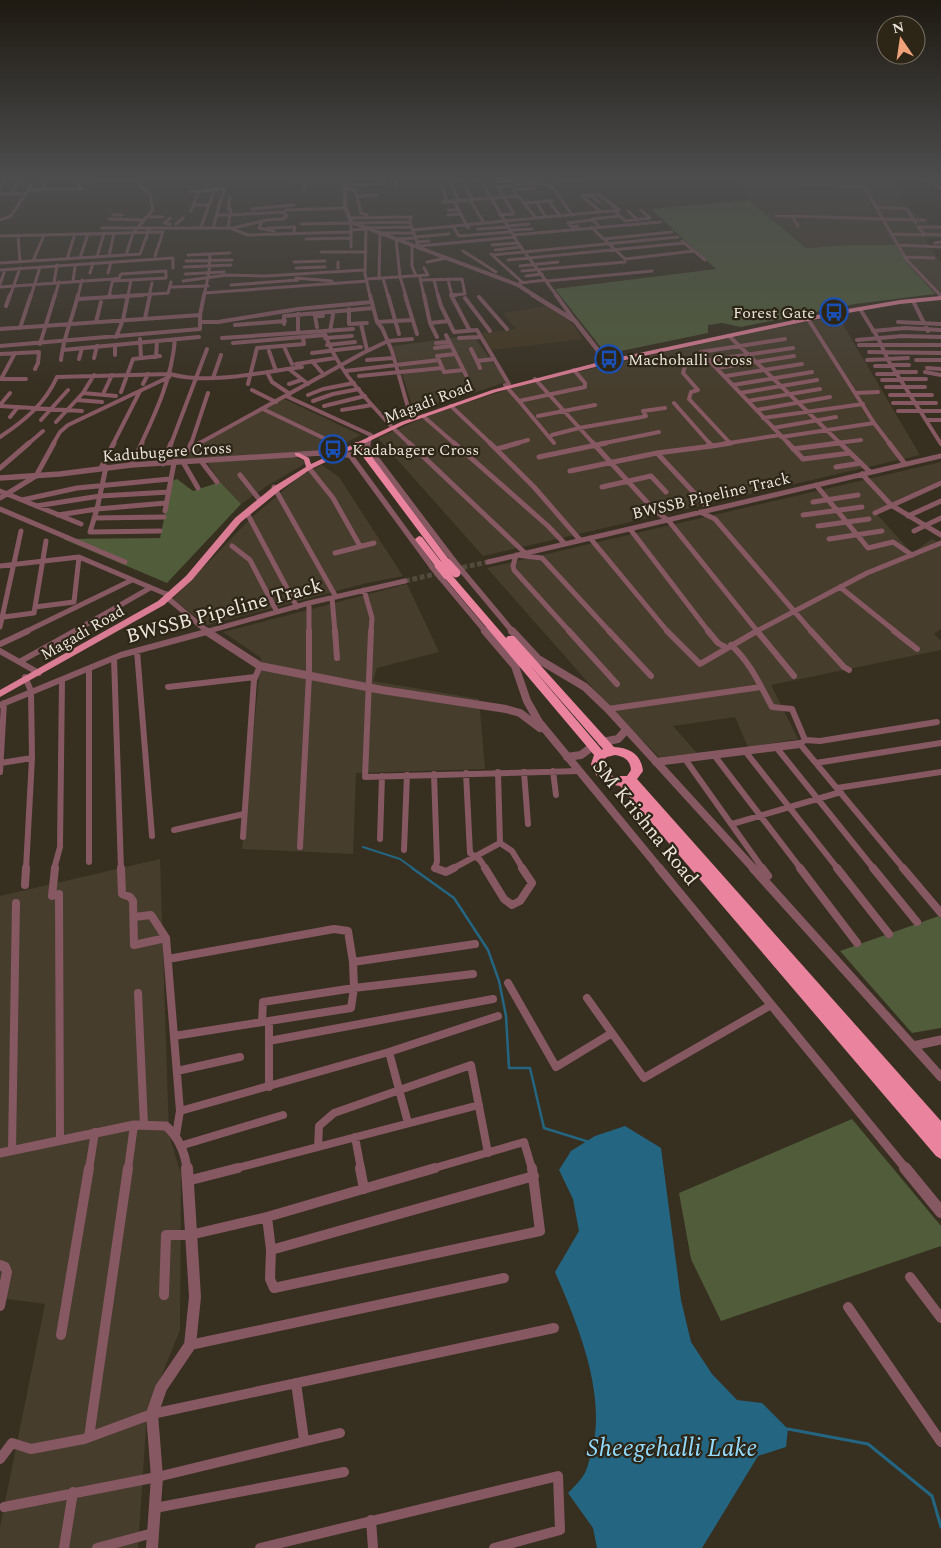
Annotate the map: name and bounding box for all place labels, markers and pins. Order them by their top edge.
bus stop icon: Forest Gate [819,297,849,327]
place label: Forest Gate [733,301,815,325]
bus stop icon: Machohalli Cross [594,344,624,374]
place label: Machohalli Cross [628,348,752,372]
bus stop icon: Kadabagere Cross [318,434,348,464]
place label: Kadabagere Cross [352,438,479,462]

